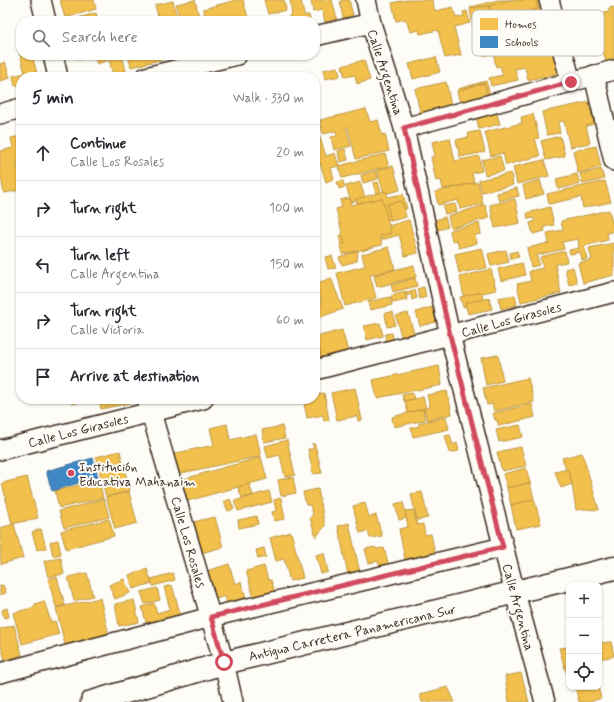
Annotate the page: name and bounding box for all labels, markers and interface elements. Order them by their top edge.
legend [472,10,604,56]
search box [16,16,320,60]
text: Homes [505,18,537,32]
icon: search [30,27,52,49]
street label: Calle Argentina [361,27,407,119]
text: Search here [62,28,138,48]
text: Schools [505,36,539,50]
route end [562,73,580,91]
text: 5 min [32,87,74,109]
text: Walk · 330 m [233,90,304,107]
text: Continue [70,134,126,154]
icon: ahead [32,142,54,164]
text: 20 m [276,144,304,161]
text: Calle Los Rosales [70,154,164,171]
icon: right [32,198,54,220]
text: Turn right [70,199,137,219]
text: 100 m [269,200,304,217]
text: Turn left [70,246,130,266]
icon: left [32,254,54,276]
text: 150 m [270,256,304,273]
text: Calle Argentina [70,266,160,283]
street label: Calle Los Girasoles [460,299,563,342]
text: Turn right [70,302,137,322]
icon: right [32,310,54,332]
text: 60 m [276,312,304,329]
text: Calle Victoria [70,322,144,339]
icon: arrive [32,366,54,388]
text: Arrive at destination [70,367,199,387]
street label: Calle Los Girasoles [26,411,131,452]
place label: Institución Educativa Mahanaim [79,459,196,491]
marker: Institución Educativa Mahanaim [66,468,76,478]
street label: Calle Los Rosales [166,495,209,590]
street label: Calle Argentina [496,562,537,654]
map controls [566,582,602,690]
button: + [566,582,602,618]
street label: Antigua Carretera Panamericana Sur [247,601,458,666]
button: − [566,618,602,654]
route start [215,653,233,671]
button: locate [566,654,602,690]

